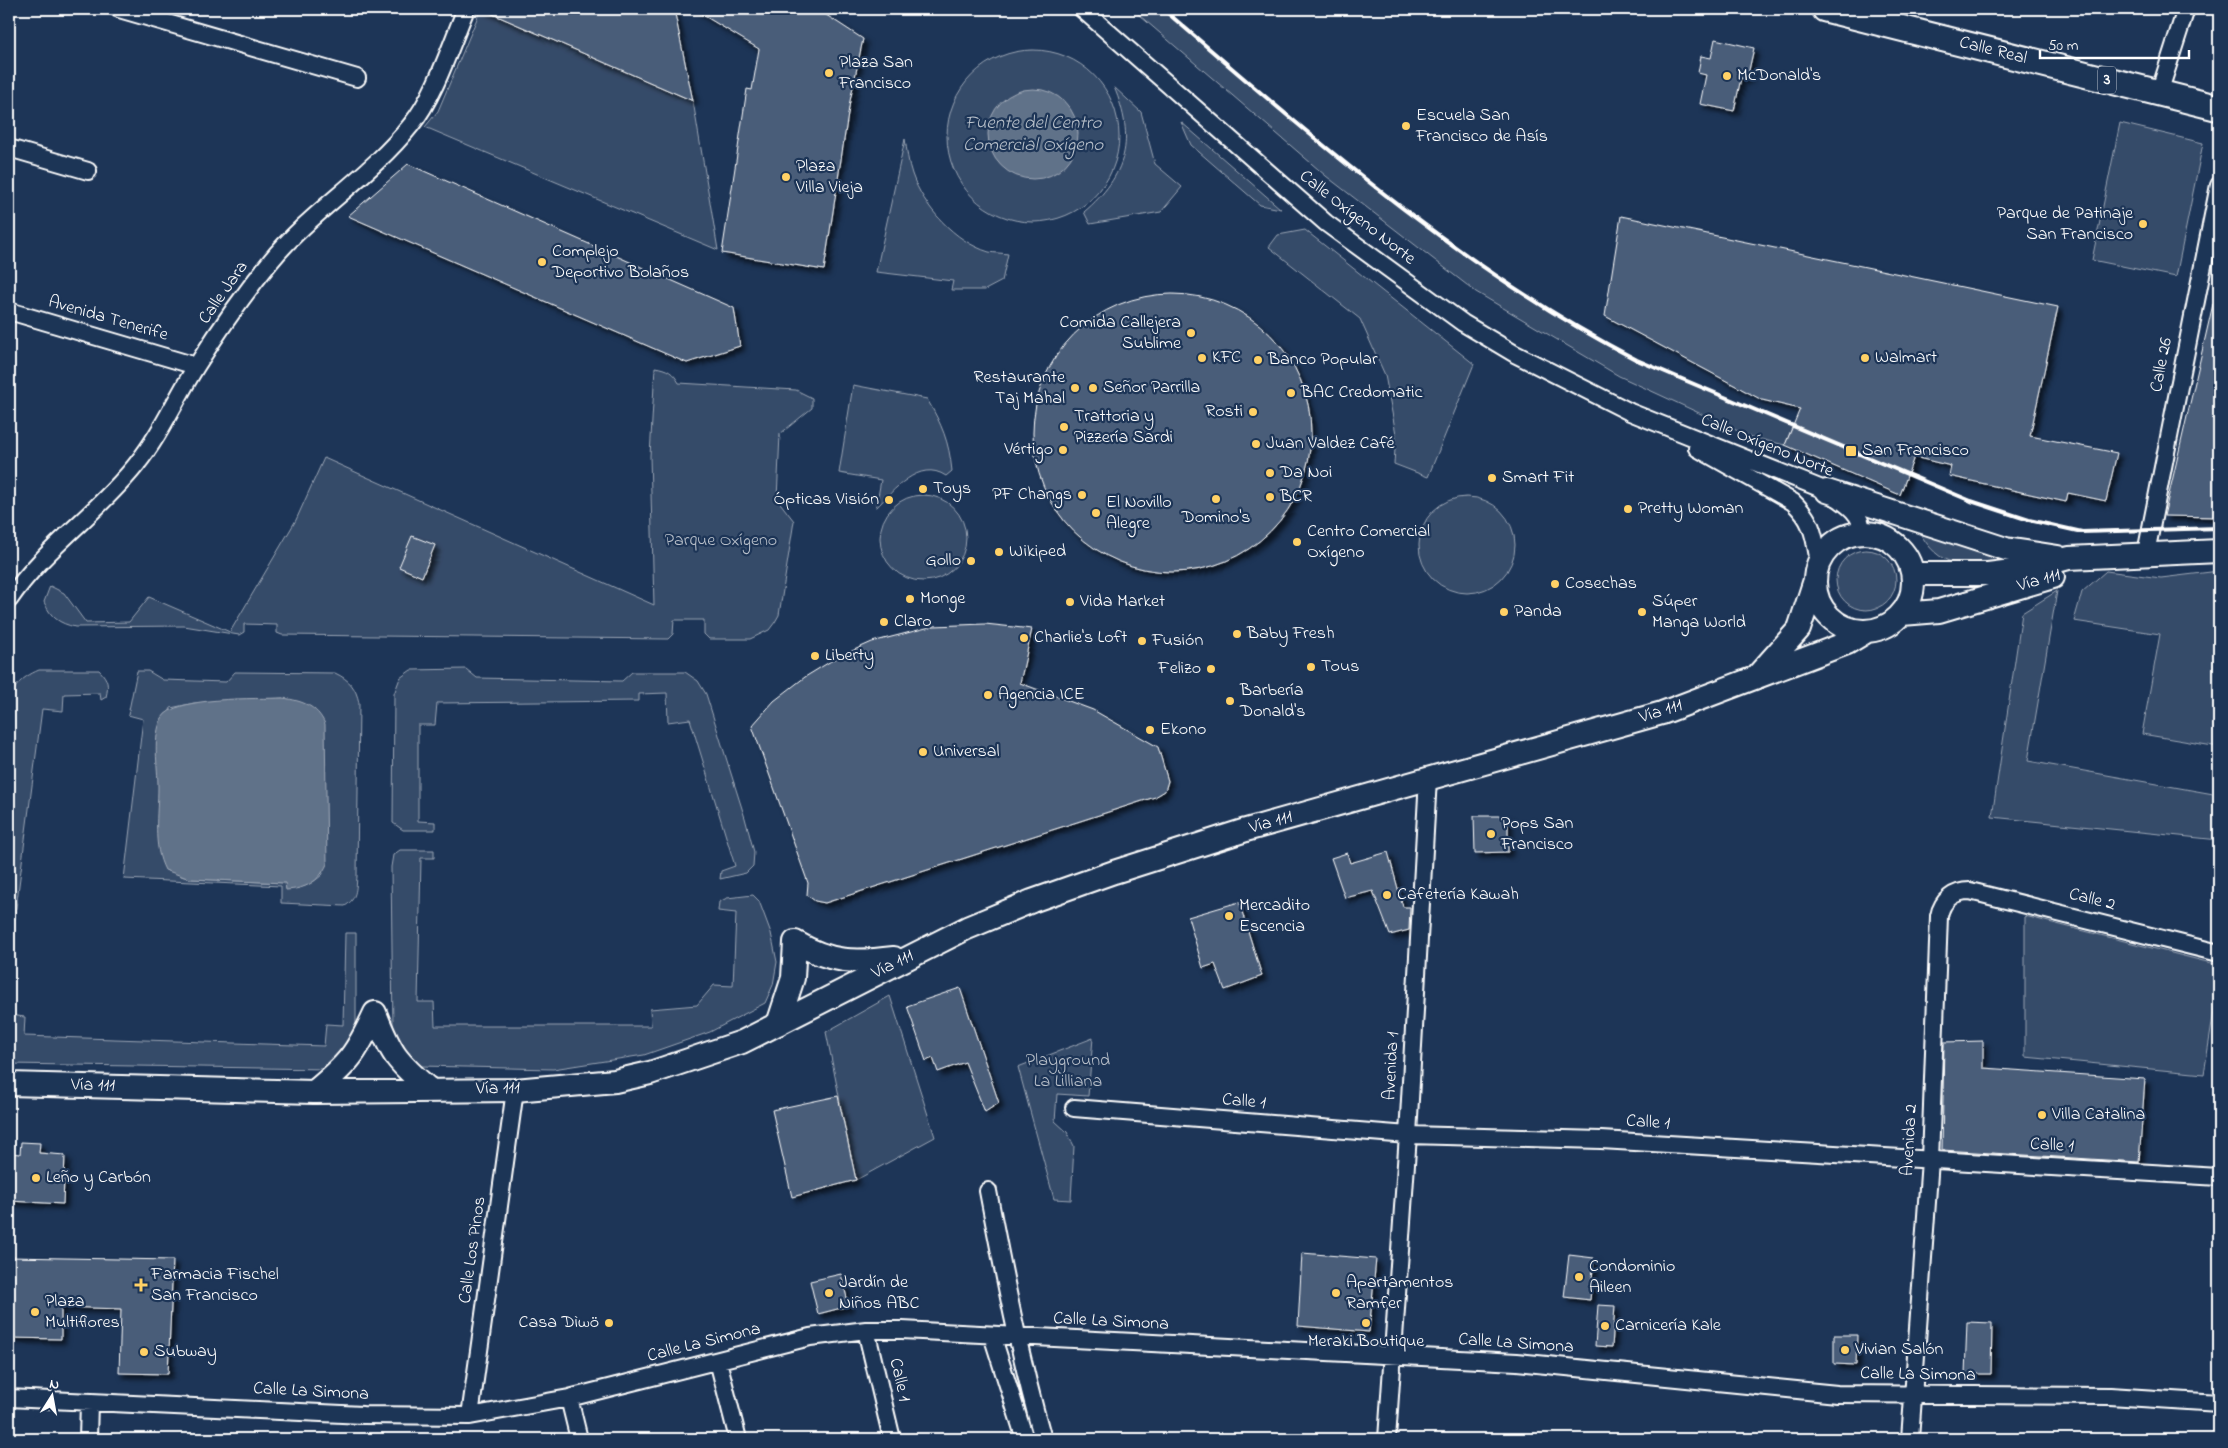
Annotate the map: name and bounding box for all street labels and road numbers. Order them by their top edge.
street label: Calle Real [1956,30,2030,72]
road number: 3 [2098,66,2116,94]
street label: Calle Oxígeno Norte [1293,164,1421,273]
street label: Calle Jara [193,256,255,330]
street label: Avenida Tenerife [45,289,172,349]
street label: Calle 26 [2144,335,2180,395]
street label: Calle Oxígeno Norte [1696,407,1838,486]
street label: Vía 111 [2013,562,2064,600]
street label: Vía 111 [1635,693,1686,731]
street label: Vía 111 [1245,804,1296,842]
street label: Calle 2 [2066,882,2118,918]
street label: Vía 111 [867,943,919,987]
street label: Avenida 1 [1377,1031,1407,1101]
street label: Vía 111 [70,1073,115,1099]
street label: Vía 111 [475,1076,520,1102]
street label: Calle 1 [1221,1087,1267,1117]
street label: Avenida 2 [1895,1103,1925,1177]
street label: Calle 1 [1625,1108,1671,1138]
street label: Calle 1 [2029,1132,2075,1160]
street label: Calle Los Pinos [453,1195,493,1305]
street label: Calle La Simona [1052,1306,1170,1338]
street label: Calle La Simona [645,1316,763,1370]
street label: Calle La Simona [1457,1327,1575,1361]
street label: Calle 1 [881,1356,917,1405]
street label: Calle La Simona [1860,1361,1976,1389]
street label: Calle La Simona [252,1376,370,1408]

